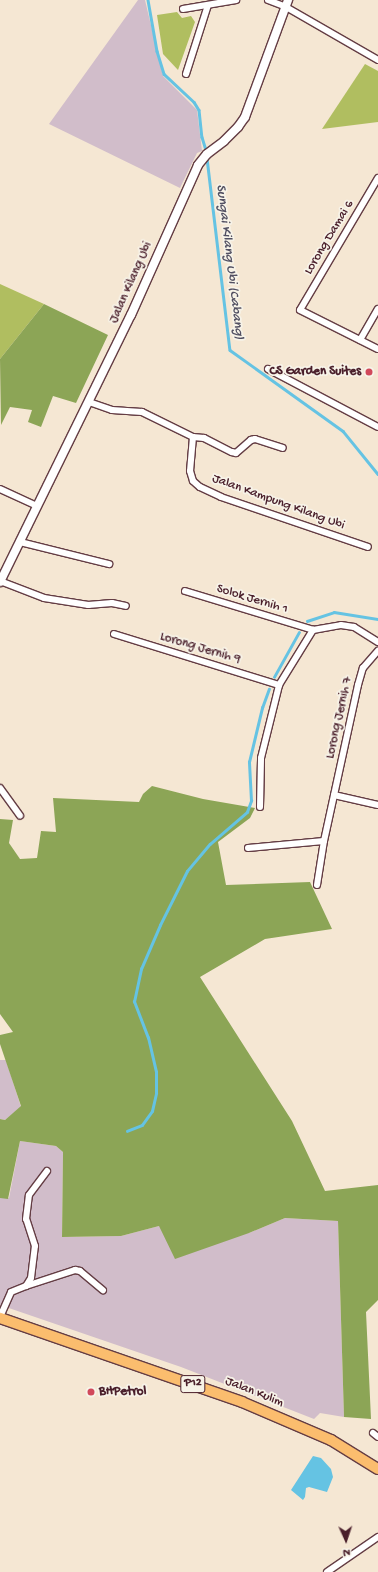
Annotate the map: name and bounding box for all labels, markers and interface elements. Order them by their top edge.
water label: Sungai Kilang Ubi (Cabang) [211,183,247,341]
street label: Lorong Damai 6 [302,198,358,278]
street label: Jalan Kilang Ubi [107,240,157,326]
place label: CS Garden Suites [269,364,361,380]
marker: CS Garden Suites [364,367,374,377]
street label: Jalan Kampung Kilang Ubi [210,472,346,534]
street label: Solok Jernih 1 [214,582,290,618]
street label: Lorong Jernih 9 [158,629,242,669]
street label: Lorong Jernih 7 [323,676,357,760]
road number: P12 [180,1374,206,1394]
street label: Jalan Kulim [223,1374,285,1412]
place label: BHPetrol [99,1384,146,1400]
marker: BHPetrol [86,1387,96,1397]
north arrow [326,1520,366,1560]
text: N [343,1546,351,1558]

